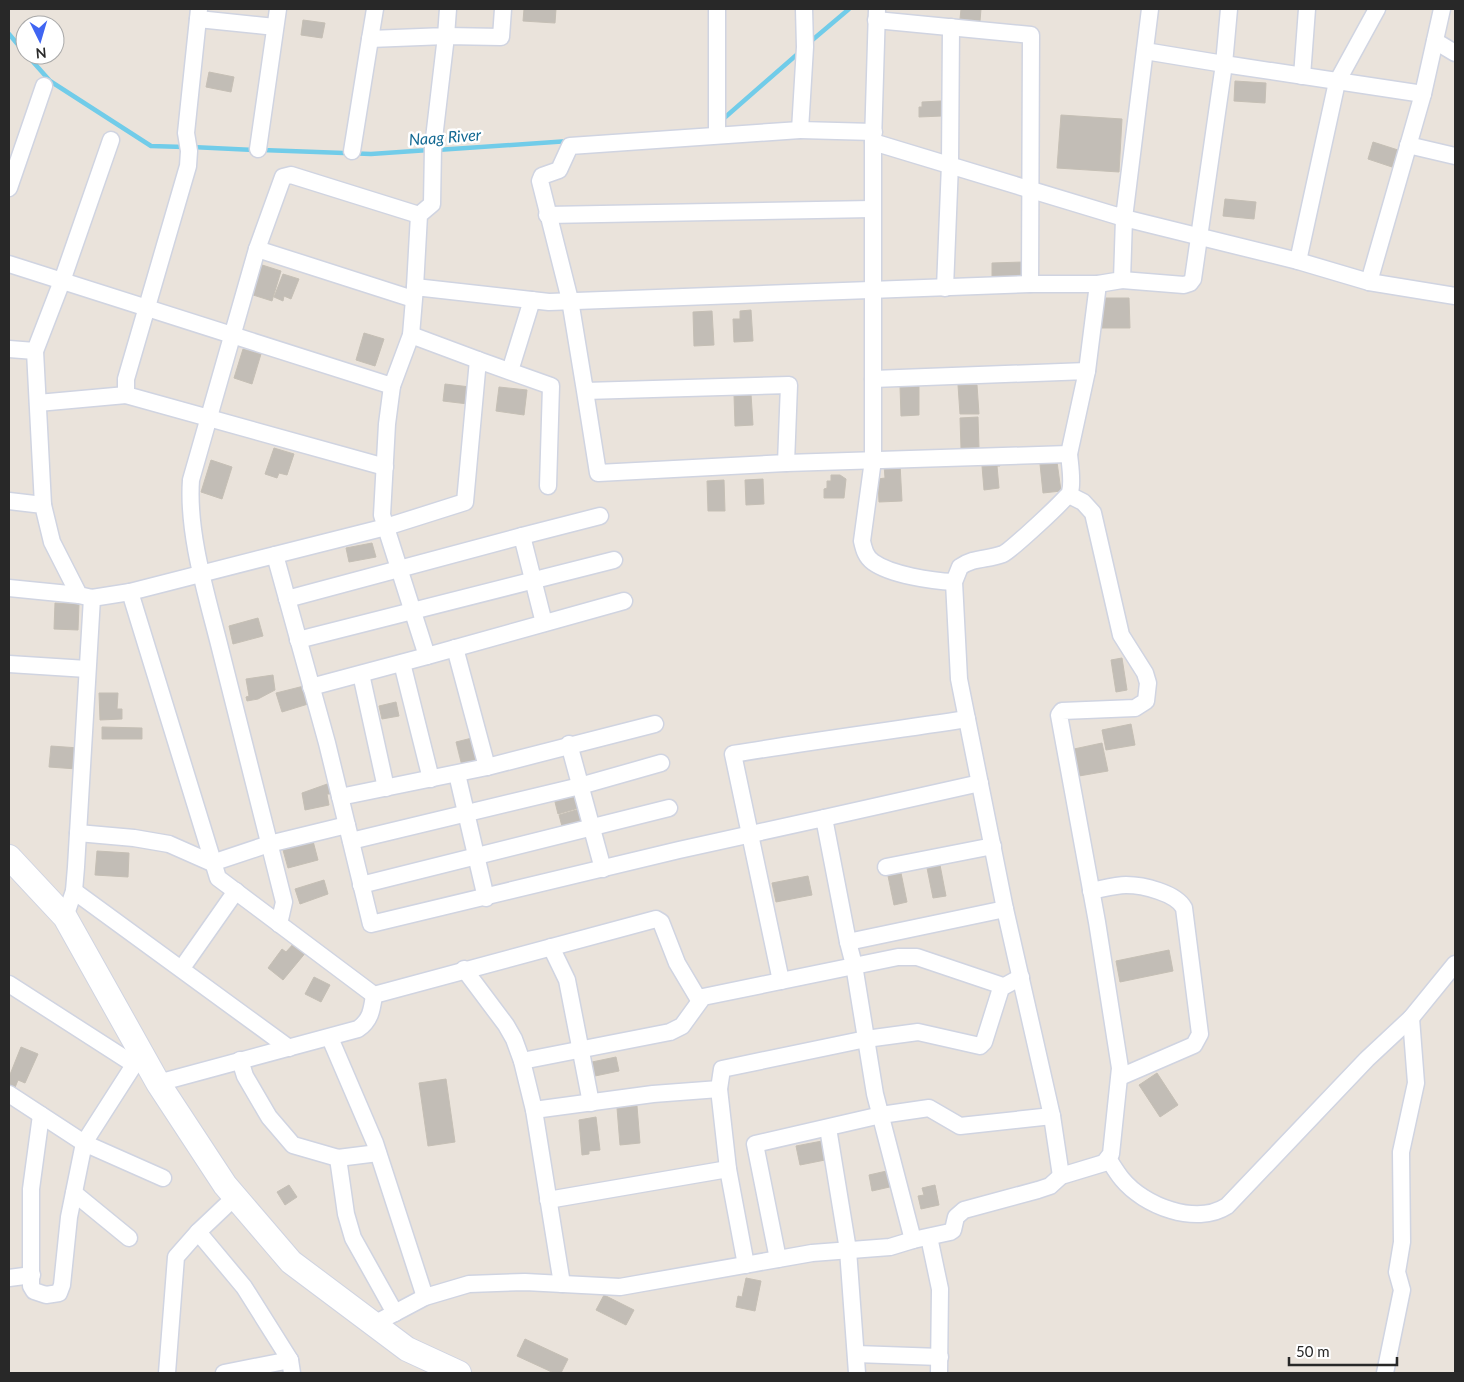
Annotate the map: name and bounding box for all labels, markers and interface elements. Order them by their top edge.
north arrow [15,15,65,65]
text: N [35,45,47,62]
water label: Naag River [408,124,482,149]
scale bar [1289,1334,1396,1366]
text: 50 m [1296,1342,1330,1360]

